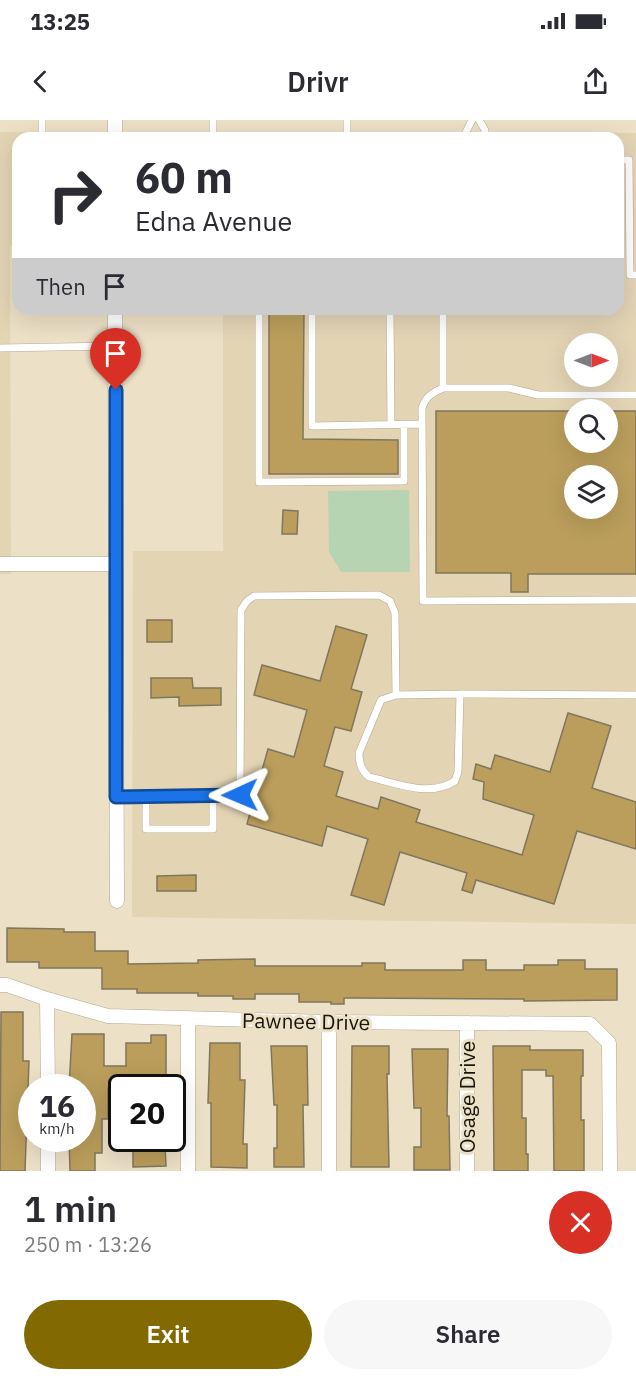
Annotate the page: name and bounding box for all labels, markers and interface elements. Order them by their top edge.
text: 13:25 [30,7,90,36]
text: Drivr [287,64,349,99]
icon: back [24,65,57,98]
icon: share [579,65,612,98]
text: 60 m [135,150,233,205]
icon: right [36,156,114,234]
text: Edna Avenue [135,203,292,238]
icon: arrive [98,270,131,303]
text: Then [36,272,86,301]
pin [90,328,141,390]
north arrow [564,333,618,387]
map controls [564,333,618,519]
icon: arrive [99,337,132,370]
button: search [564,399,618,453]
button: layers [564,465,618,519]
position arrow [208,763,272,827]
street label: Pawnee Drive [242,1006,370,1036]
street label: Osage Drive [453,1041,481,1153]
speed limit sign: 20 [108,1074,186,1152]
text: 16 [39,1086,75,1125]
text: km/h [39,1119,75,1138]
text: 1 min [24,1185,117,1232]
button: close [549,1191,612,1254]
text: 250 m · 13:26 [24,1231,152,1258]
button: Exit [24,1300,312,1369]
button: Share [324,1300,612,1369]

